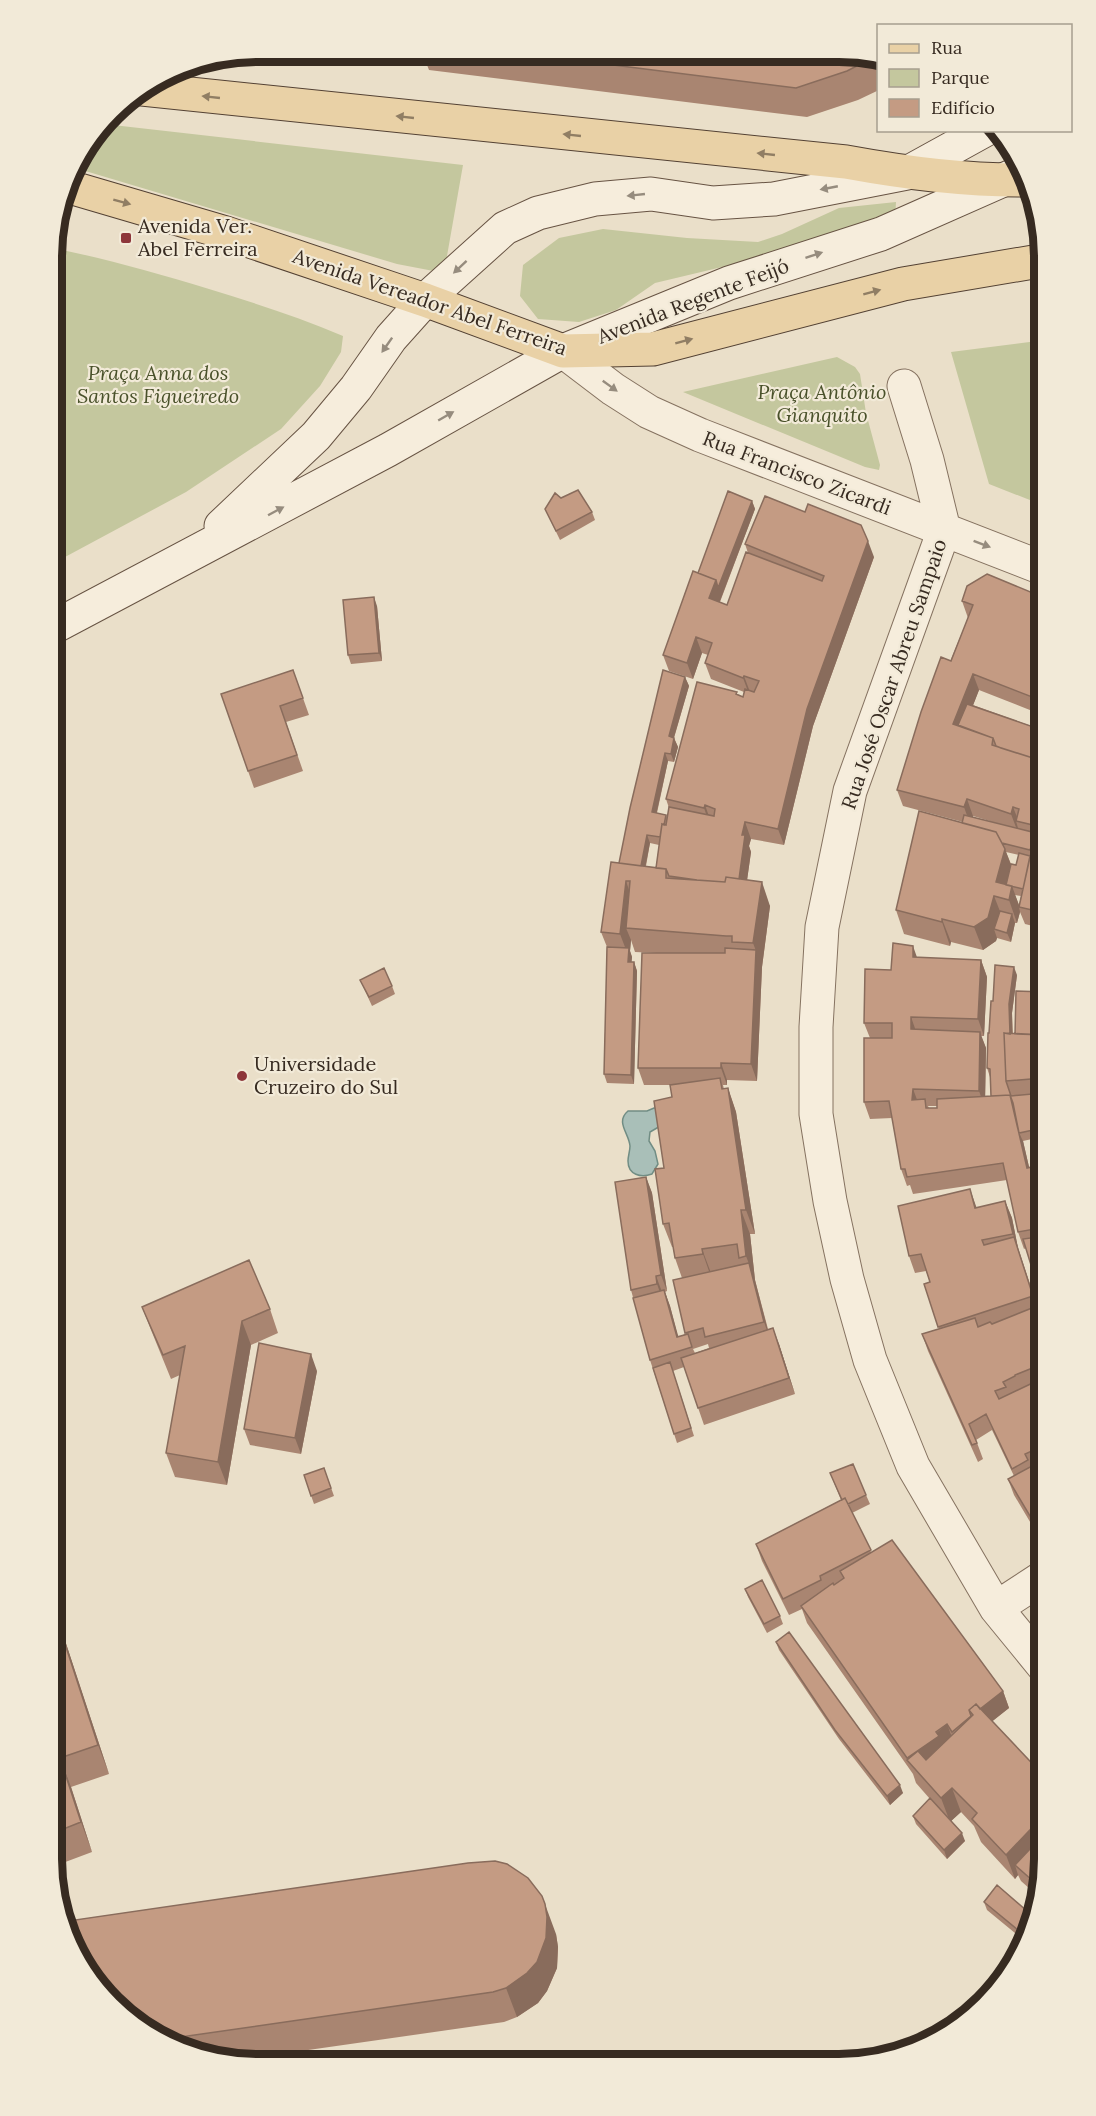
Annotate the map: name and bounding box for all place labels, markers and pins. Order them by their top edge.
place label: Avenida Ver. Abel Ferreira [137,213,258,261]
marker: Avenida Ver. Abel Ferreira [119,231,133,245]
place label: Universidade Cruzeiro do Sul [254,1051,398,1099]
marker: Universidade Cruzeiro do Sul [235,1069,249,1083]

